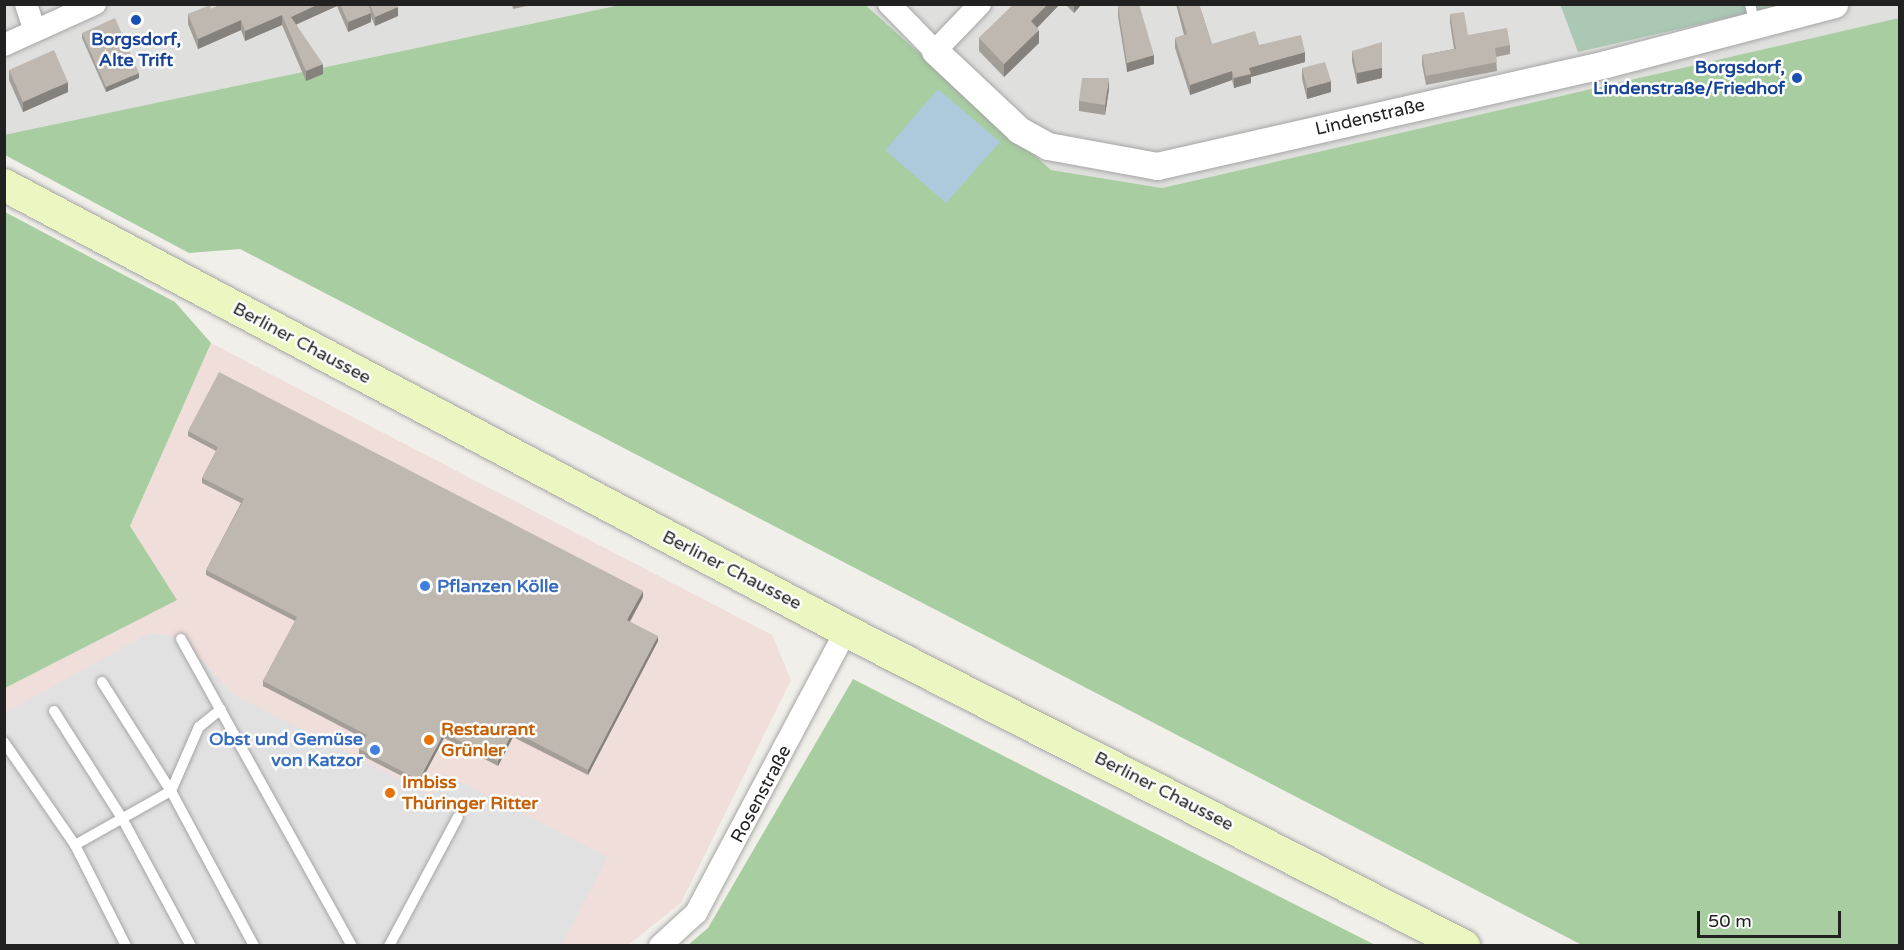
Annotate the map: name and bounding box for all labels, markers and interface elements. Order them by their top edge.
marker: Borgsdorf, Alte Trift [129,13,143,27]
place label: Borgsdorf, Alte Trift [91,29,181,72]
place label: Borgsdorf, Lindenstraße/Friedhof [1593,57,1785,100]
marker: Borgsdorf, Lindenstraße/Friedhof [1790,71,1804,85]
street label: Lindenstraße [1313,94,1427,140]
street label: Berliner Chaussee [229,297,375,389]
street label: Berliner Chaussee [659,526,805,614]
place label: Pflanzen Kölle [437,575,559,597]
marker: Pflanzen Kölle [418,579,432,593]
place label: Restaurant Grünler [441,719,535,762]
place label: Obst und Gemüse von Katzor [209,729,363,771]
marker: Restaurant Grünler [422,733,436,747]
street label: Rosenstraße [726,742,796,846]
marker: Obst und Gemüse von Katzor [368,743,382,757]
street label: Berliner Chaussee [1091,747,1237,835]
place label: Imbiss Thüringer Ritter [402,772,538,814]
marker: Imbiss Thüringer Ritter [383,786,397,800]
scale bar [1700,899,1844,937]
text: 50 m [1708,910,1752,932]

